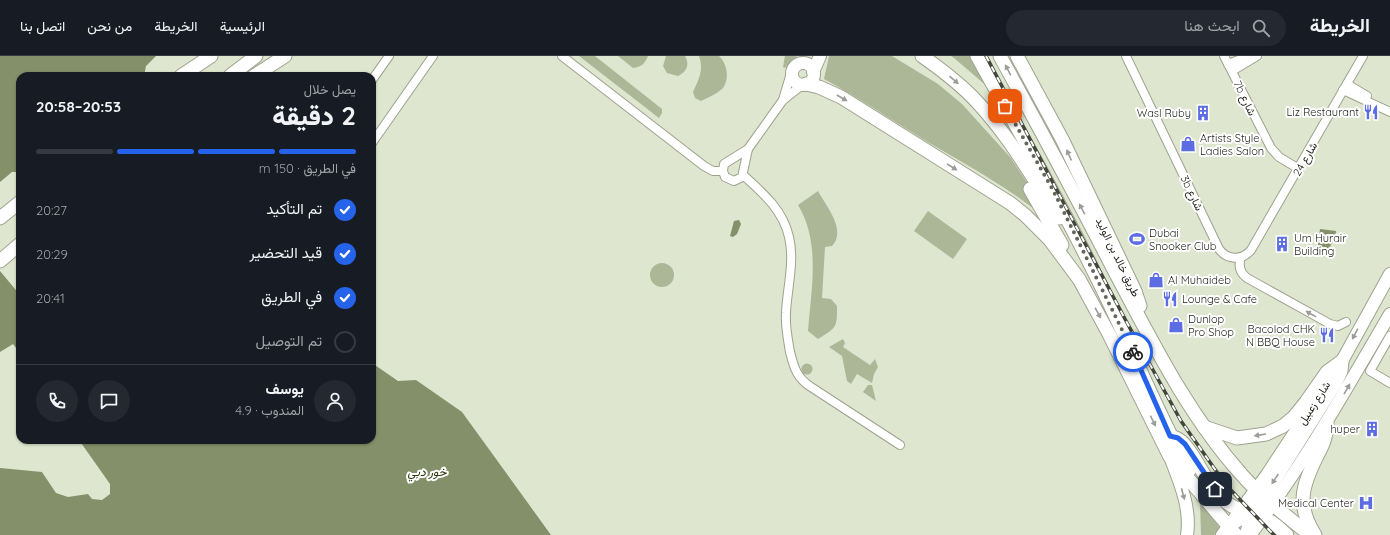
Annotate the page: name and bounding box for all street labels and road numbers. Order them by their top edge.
street label: 7b شارع [1230,78,1260,119]
street label: شارع 24 [1290,139,1321,179]
street label: 3b شارع [1177,173,1207,214]
street label: طريق خالد بن الوليد [1093,215,1143,299]
street label: شارع زعبيل [1295,378,1334,428]

